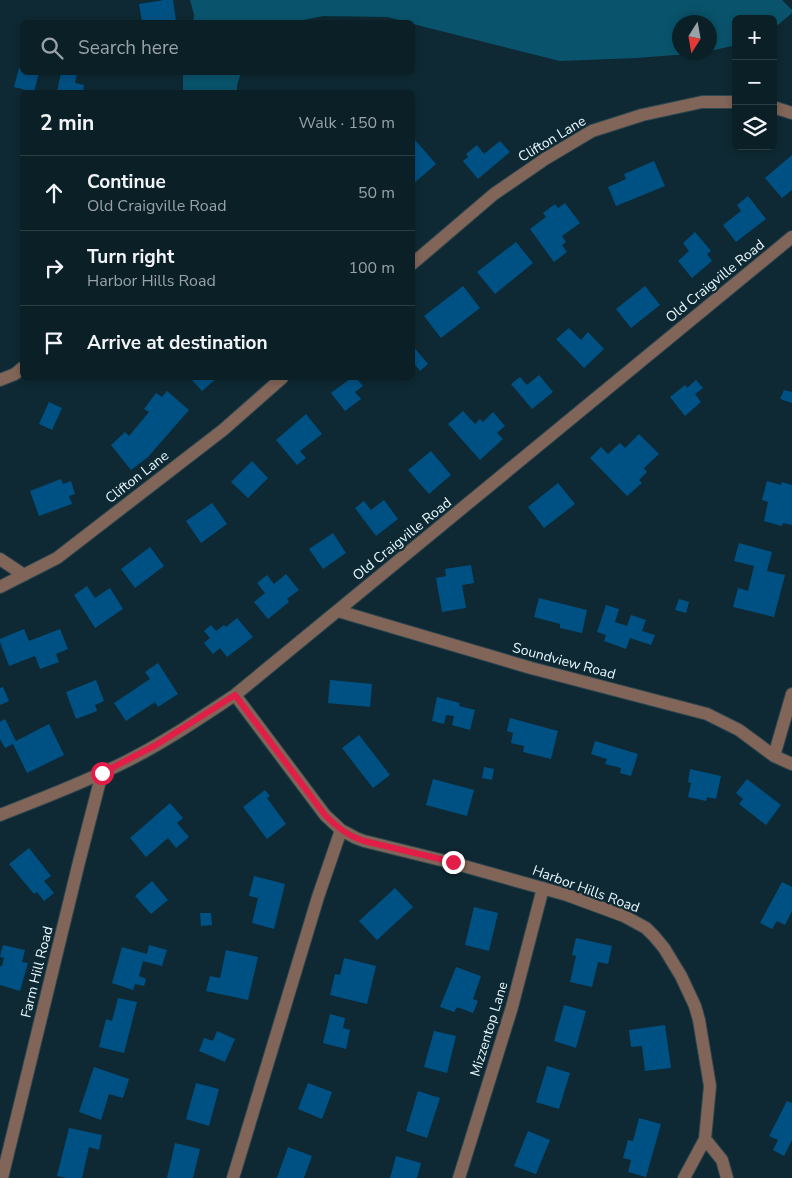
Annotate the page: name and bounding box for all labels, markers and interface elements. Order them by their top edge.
north arrow [672,15,717,60]
map controls [732,15,777,150]
button: + [732,15,777,60]
search box [20,20,415,75]
icon: search [38,34,66,62]
text: Search here [78,35,179,61]
button: − [732,60,777,105]
button: layers [732,105,777,150]
text: 2 min [40,109,94,137]
street label: Clifton Lane [515,111,589,167]
text: Walk · 150 m [299,112,395,134]
text: Continue [87,169,166,195]
icon: ahead [40,179,68,207]
text: 50 m [358,182,395,204]
text: Old Craigville Road [87,195,227,217]
street label: Old Craigville Road [662,235,768,327]
text: Turn right [87,244,174,270]
icon: right [40,254,68,282]
text: 100 m [348,257,395,279]
text: Harbor Hills Road [87,270,216,292]
icon: arrive [40,329,68,357]
text: Arrive at destination [87,330,268,356]
street label: Clifton Lane [101,446,173,508]
street label: Old Craigville Road [349,493,455,585]
street label: Soundview Road [510,638,618,684]
route start [91,762,114,785]
route end [442,851,465,874]
street label: Harbor Hills Road [530,861,642,917]
street label: Farm Hill Road [16,924,58,1020]
street label: Mizzentop Lane [466,979,512,1079]

